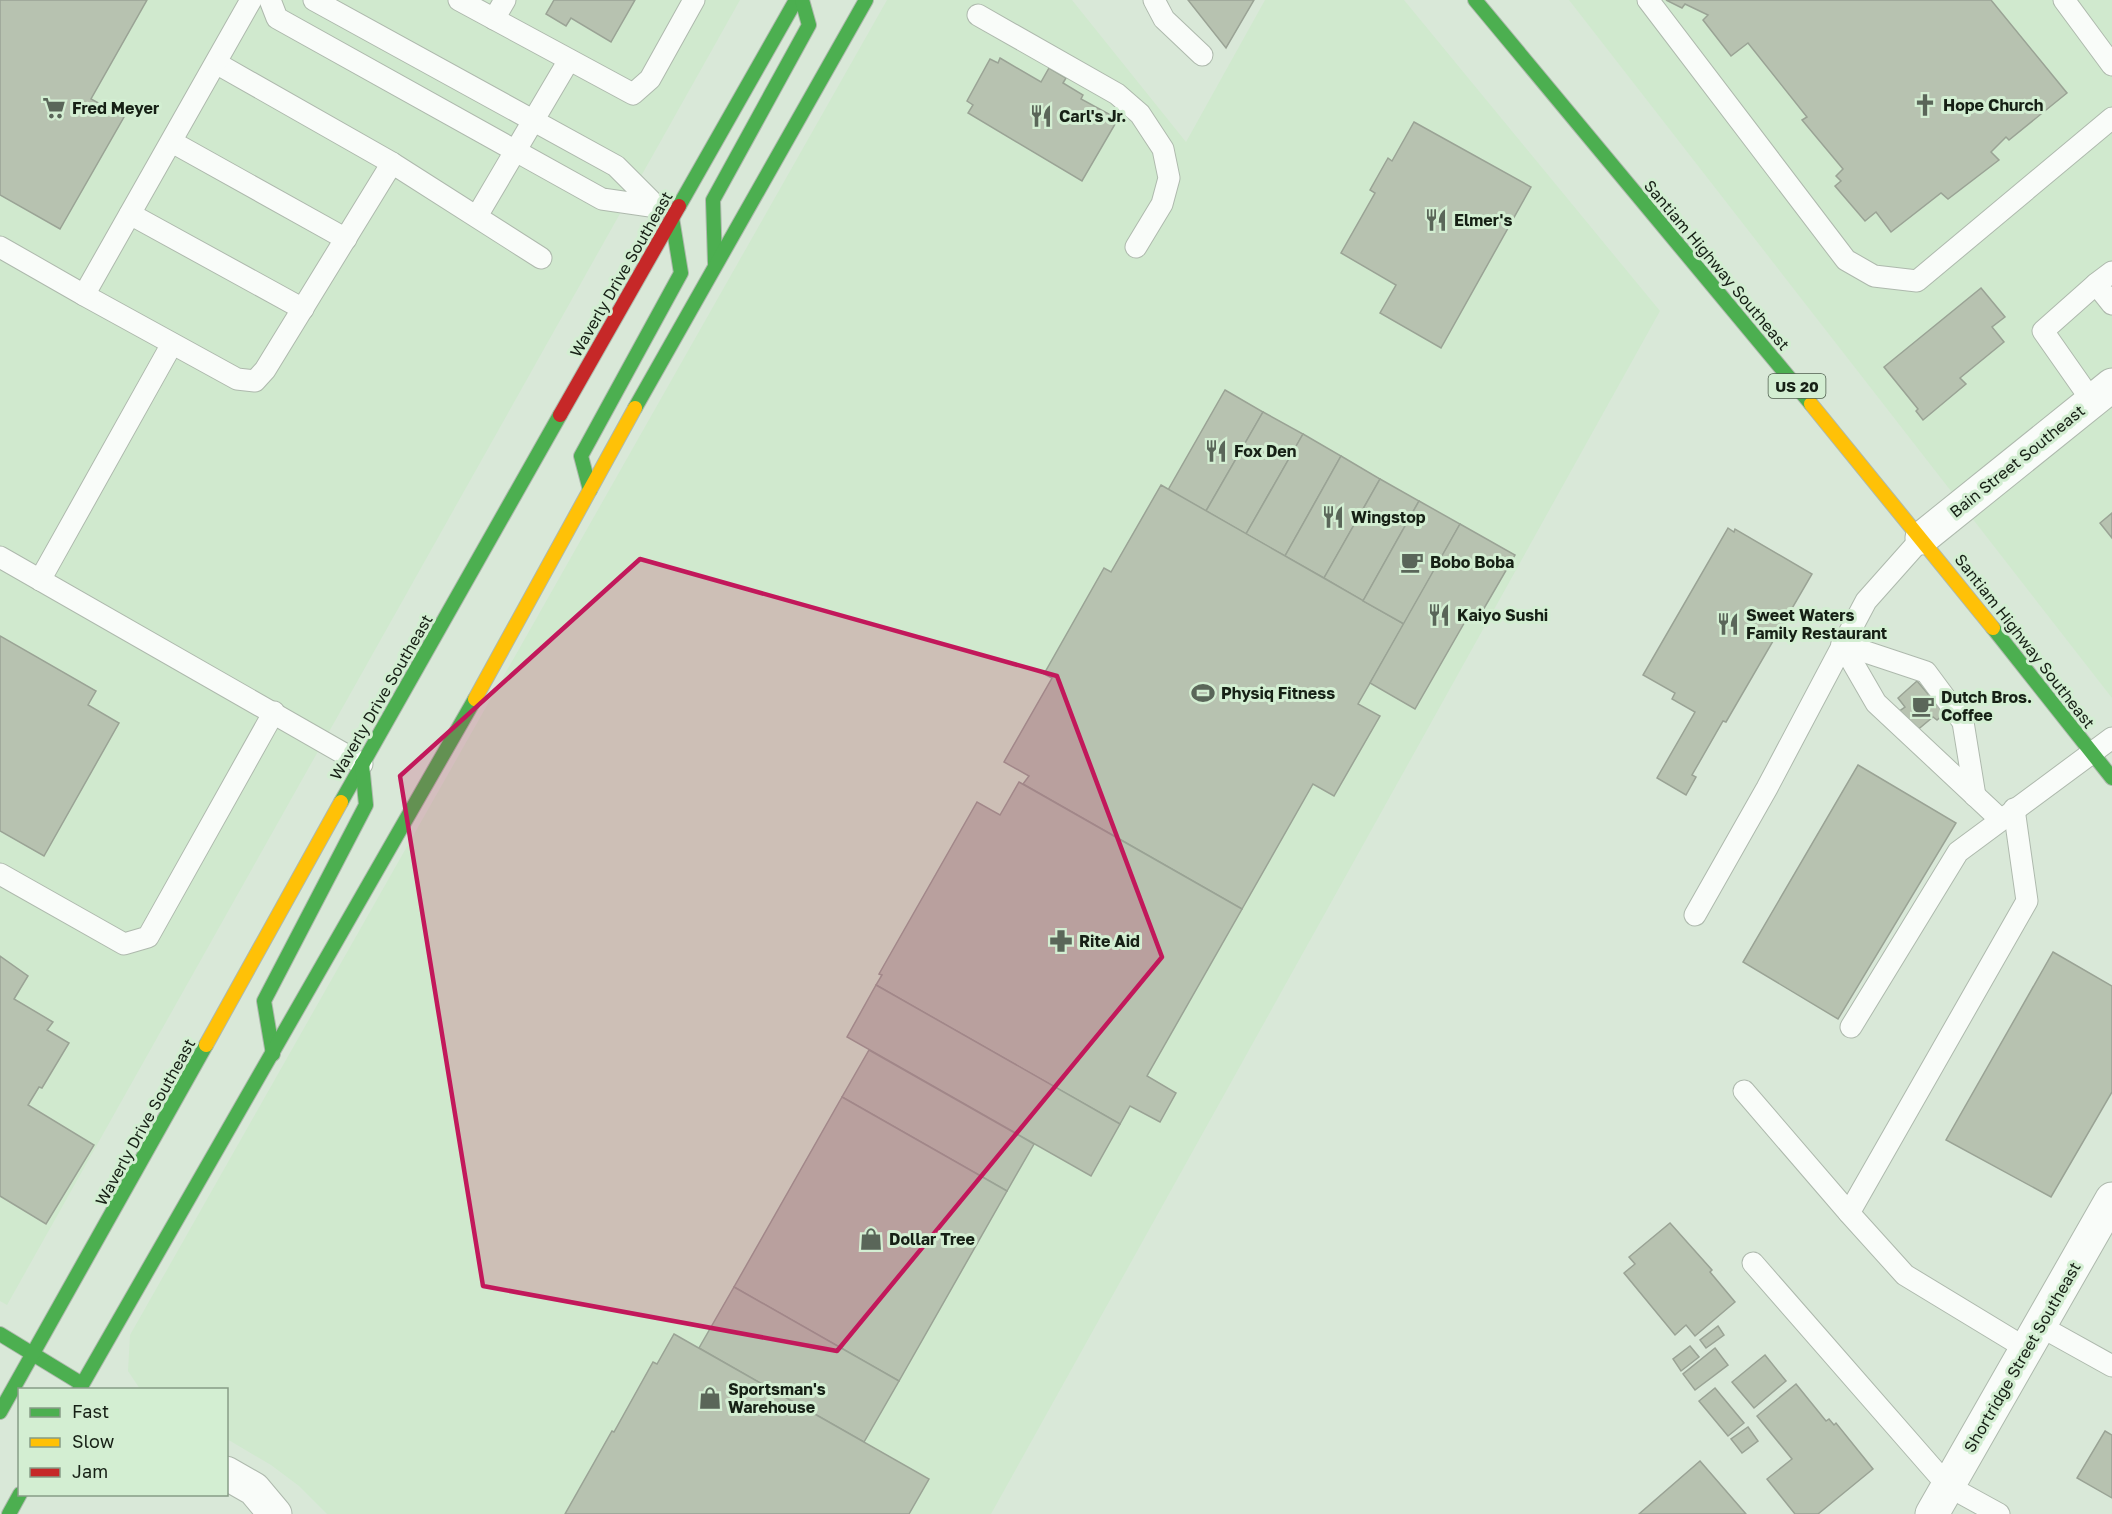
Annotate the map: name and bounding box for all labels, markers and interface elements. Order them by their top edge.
church icon: Hope Church [1912,92,1938,118]
supermarket icon: Fred Meyer [41,95,67,121]
place label: Hope Church [1943,95,2043,115]
place label: Fred Meyer [72,98,159,118]
restaurant icon: Carl's Jr. [1028,103,1054,129]
place label: Carl's Jr. [1059,106,1126,126]
street label: Santiam Highway Southeast [1640,176,1794,354]
street label: Waverly Drive Southeast [565,188,677,360]
restaurant icon: Elmer's [1423,207,1449,233]
place label: Elmer's [1454,210,1512,230]
road number: US 20 [1768,374,1826,398]
street label: Bain Street Southeast [1945,400,2089,522]
restaurant icon: Fox Den [1203,438,1229,464]
place label: Fox Den [1234,441,1297,461]
restaurant icon: Wingstop [1320,504,1346,530]
place label: Wingstop [1351,507,1426,527]
cafe icon: Bobo Boba [1399,549,1425,575]
street label: Santiam Highway Southeast [1951,550,2099,732]
place label: Bobo Boba [1430,552,1514,572]
restaurant icon: Kaiyo Sushi [1426,602,1452,628]
place label: Kaiyo Sushi [1457,605,1548,625]
place label: Sweet Waters Family Restaurant [1746,605,1887,643]
street label: Waverly Drive Southeast [325,611,437,783]
restaurant icon: Sweet Waters Family Restaurant [1715,611,1741,637]
sports icon: Physiq Fitness [1190,680,1216,706]
place label: Physiq Fitness [1221,683,1335,703]
place label: Dutch Bros. Coffee [1941,687,2032,725]
cafe icon: Dutch Bros. Coffee [1910,693,1936,719]
pharmacy icon: Rite Aid [1048,928,1074,954]
place label: Rite Aid [1079,931,1140,951]
street label: Waverly Drive Southeast [91,1035,199,1209]
shop icon: Dollar Tree [858,1226,884,1252]
place label: Dollar Tree [889,1229,975,1249]
street label: Shortridge Street Southeast [1959,1258,2085,1456]
place label: Sportsman's Warehouse [728,1379,826,1417]
shop icon: Sportsman's Warehouse [697,1385,723,1411]
legend [18,1388,228,1496]
text: Fast [72,1400,109,1422]
text: Slow [72,1430,115,1452]
text: Jam [72,1460,108,1482]

